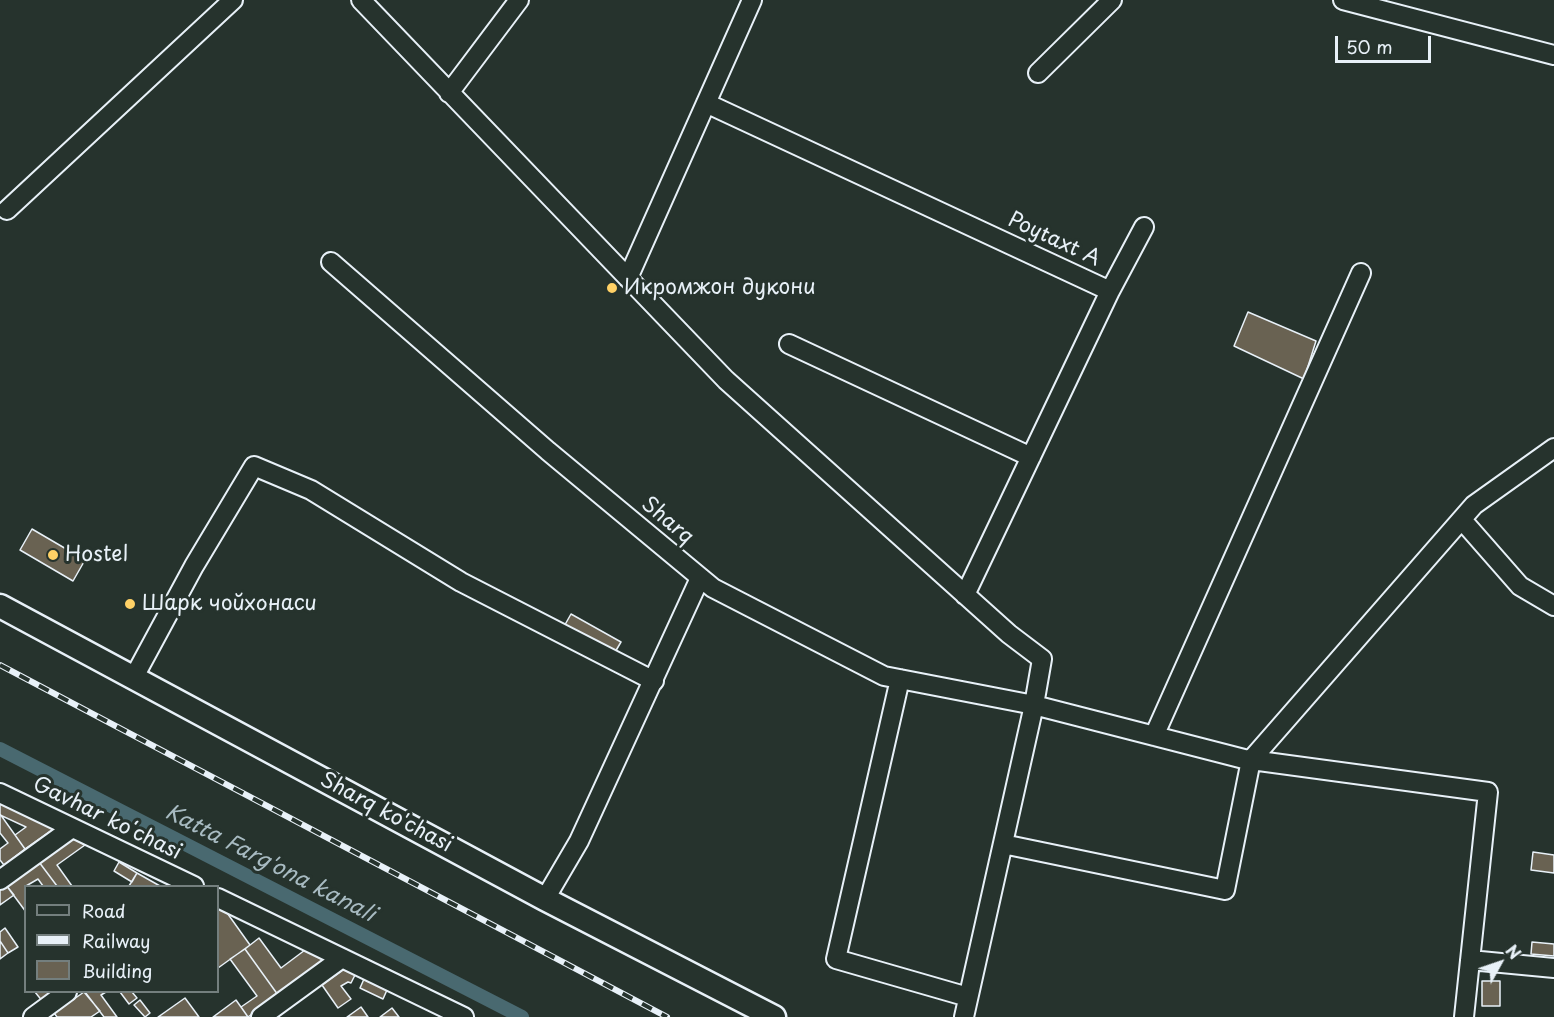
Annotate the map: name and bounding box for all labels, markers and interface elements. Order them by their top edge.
scale bar [1338,24,1434,62]
text: 50 m [1346,33,1393,60]
street label: Poytaxt A [1004,208,1104,272]
place label: Икромжон дукони [624,275,816,301]
marker: Икромжон дукони [605,281,619,295]
street label: Sharq [636,492,698,550]
place label: Hostel [65,542,128,568]
marker: Hostel [46,548,60,562]
place label: Шарк чойхонаси [142,591,317,617]
marker: Шарк чойхонаси [123,597,137,611]
street label: Sharq ko'chasi [315,768,457,858]
street label: Gavhar koʻchasi [28,772,186,866]
water label: Katta Farg'ona kanali [161,800,379,928]
legend [24,885,219,993]
text: Road [82,897,126,924]
text: Railway [82,927,150,954]
north arrow [1470,933,1530,993]
text: N [1501,939,1527,964]
text: Building [82,957,152,984]

